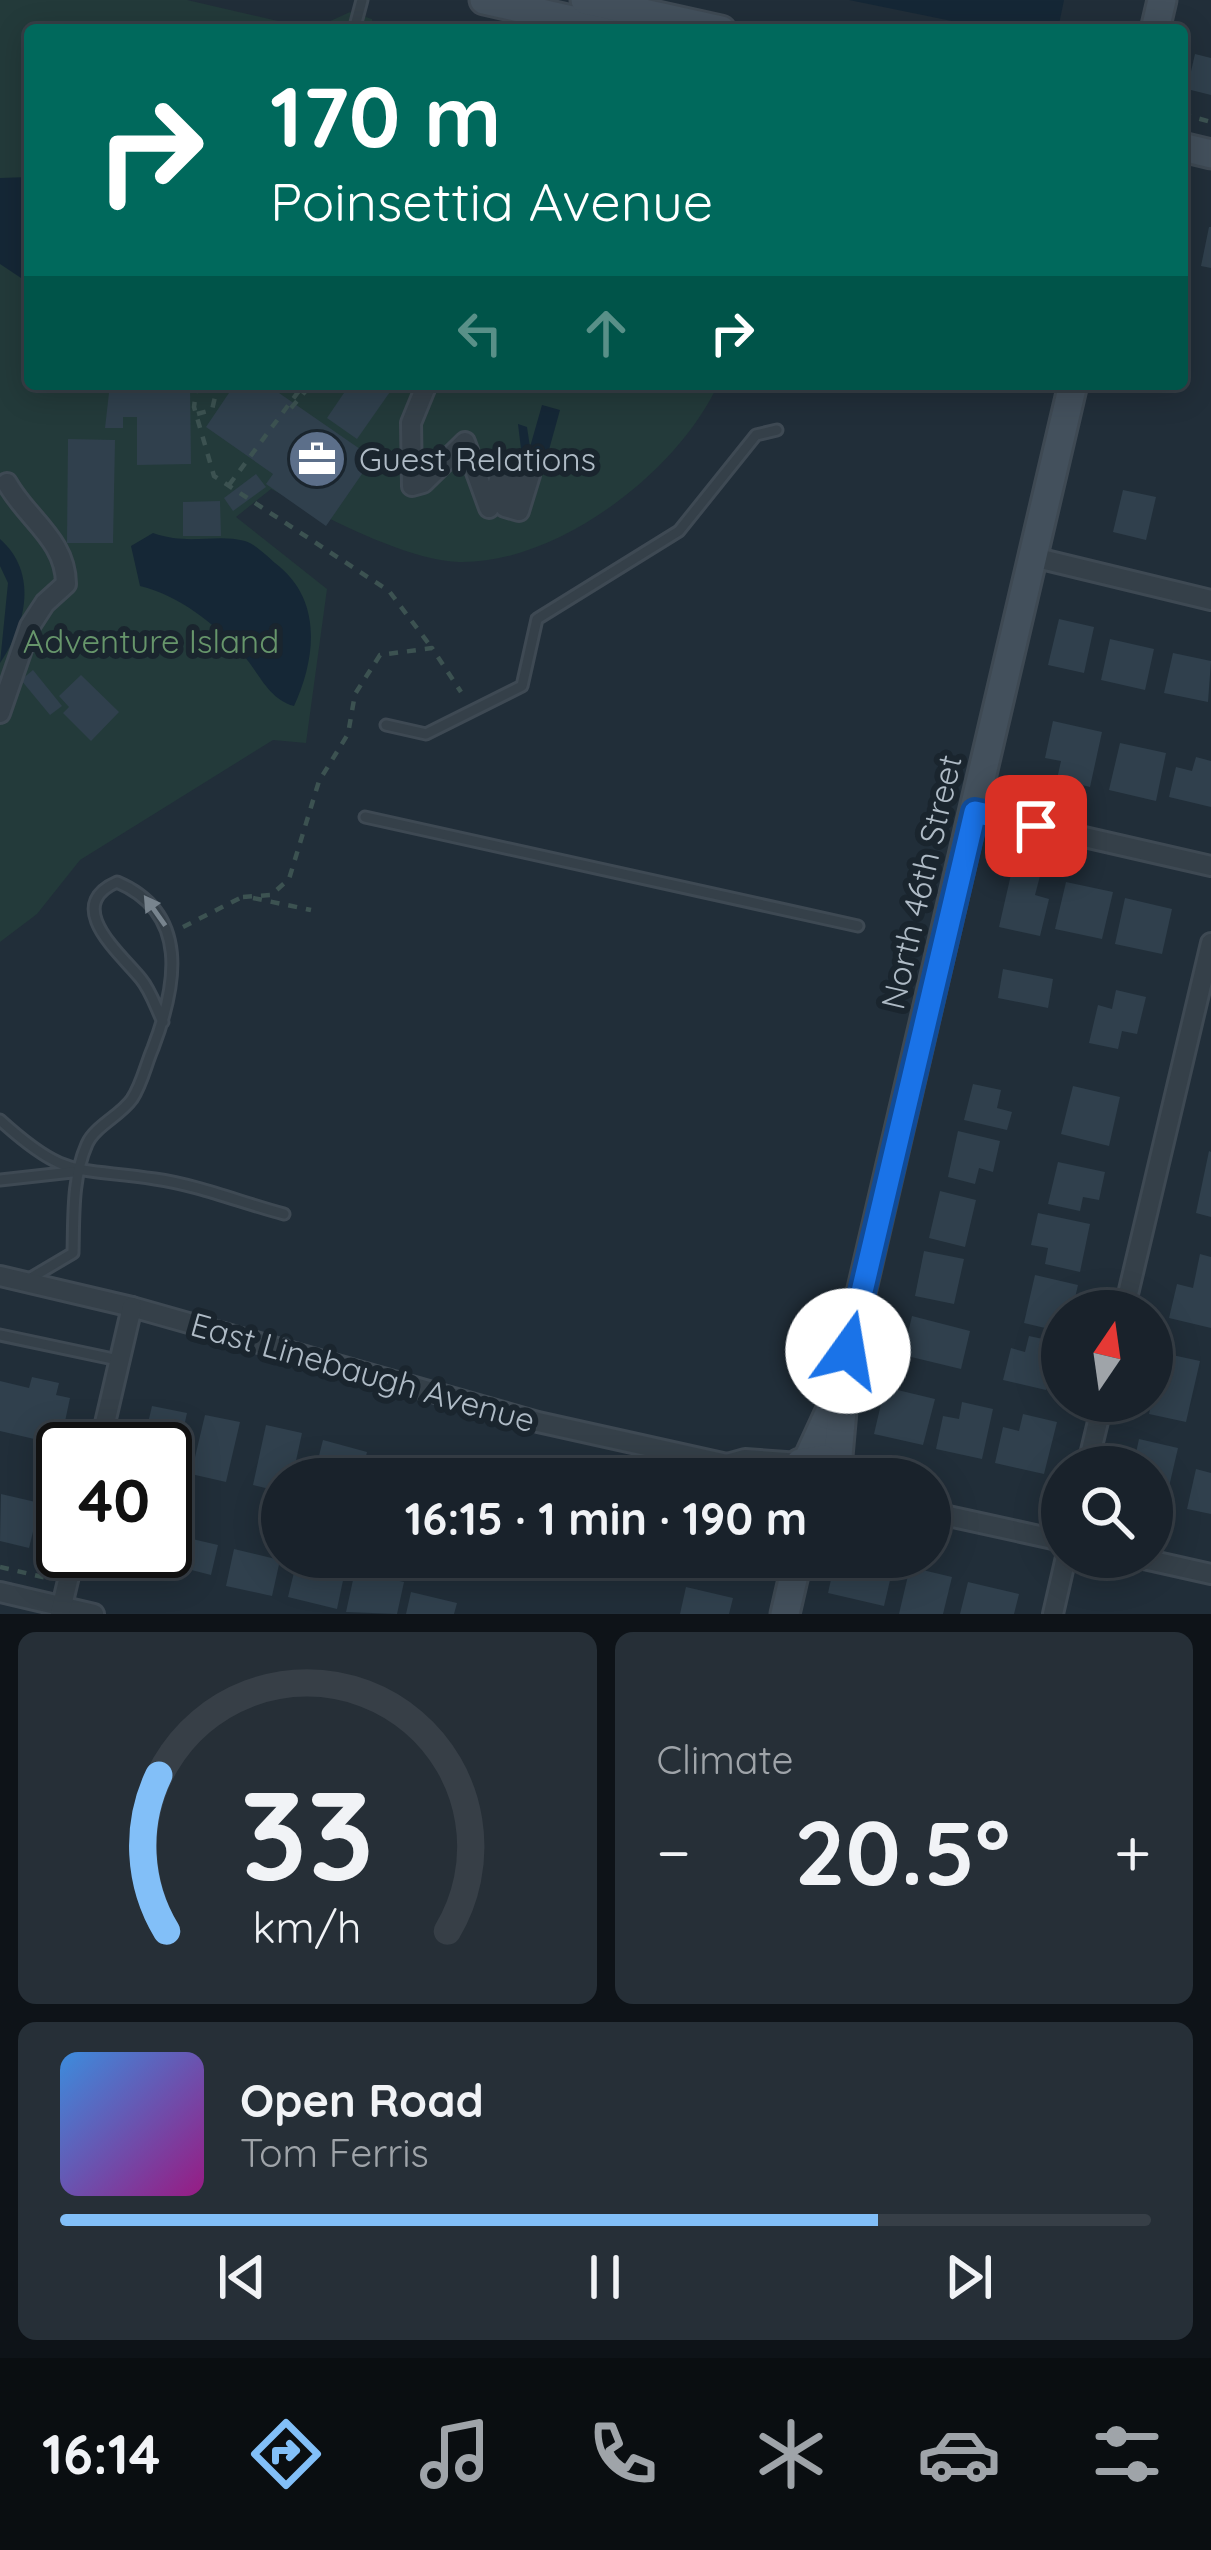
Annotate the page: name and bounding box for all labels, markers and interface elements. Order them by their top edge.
text: 170 m [270,63,501,168]
icon: right [72,72,228,228]
text: Poinsettia Avenue [270,167,713,235]
icon: left [447,300,513,366]
icon: ahead [573,300,639,366]
icon: right [699,300,765,366]
office icon: Guest Relations [286,428,348,490]
place label: Guest Relations [359,438,596,479]
park label: Adventure Island [23,620,279,661]
street label: North 46th Street [871,751,970,1013]
pin [985,775,1087,877]
icon: arrive [1003,793,1069,859]
one-way arrow [144,894,166,927]
position arrow [785,1288,911,1414]
north arrow [1041,1290,1173,1422]
map controls [1041,1290,1173,1578]
street label: East Linebaugh Avenue [186,1303,540,1440]
speed limit sign: 40 [36,1422,192,1578]
button: search [1041,1446,1173,1578]
text: 16:15 · 1 min · 190 m [405,1490,807,1546]
text: Climate [657,1735,794,1784]
text: 33 [240,1755,374,1911]
text: 20.5° [794,1795,1010,1908]
text: − [657,1810,691,1893]
text: + [1114,1810,1151,1893]
text: km/h [253,1900,362,1954]
text: Open Road [240,2072,484,2128]
text: Tom Ferris [240,2128,429,2177]
icon: previous [209,2244,275,2310]
icon: pause [572,2244,638,2310]
icon: next [936,2244,1002,2310]
icon: directions [244,2412,328,2496]
icon: music [413,2412,497,2496]
icon: phone [581,2412,665,2496]
icon: climate [749,2412,833,2496]
icon: car [917,2412,1001,2496]
icon: filters [1085,2412,1169,2496]
text: 16:14 [42,2420,160,2488]

